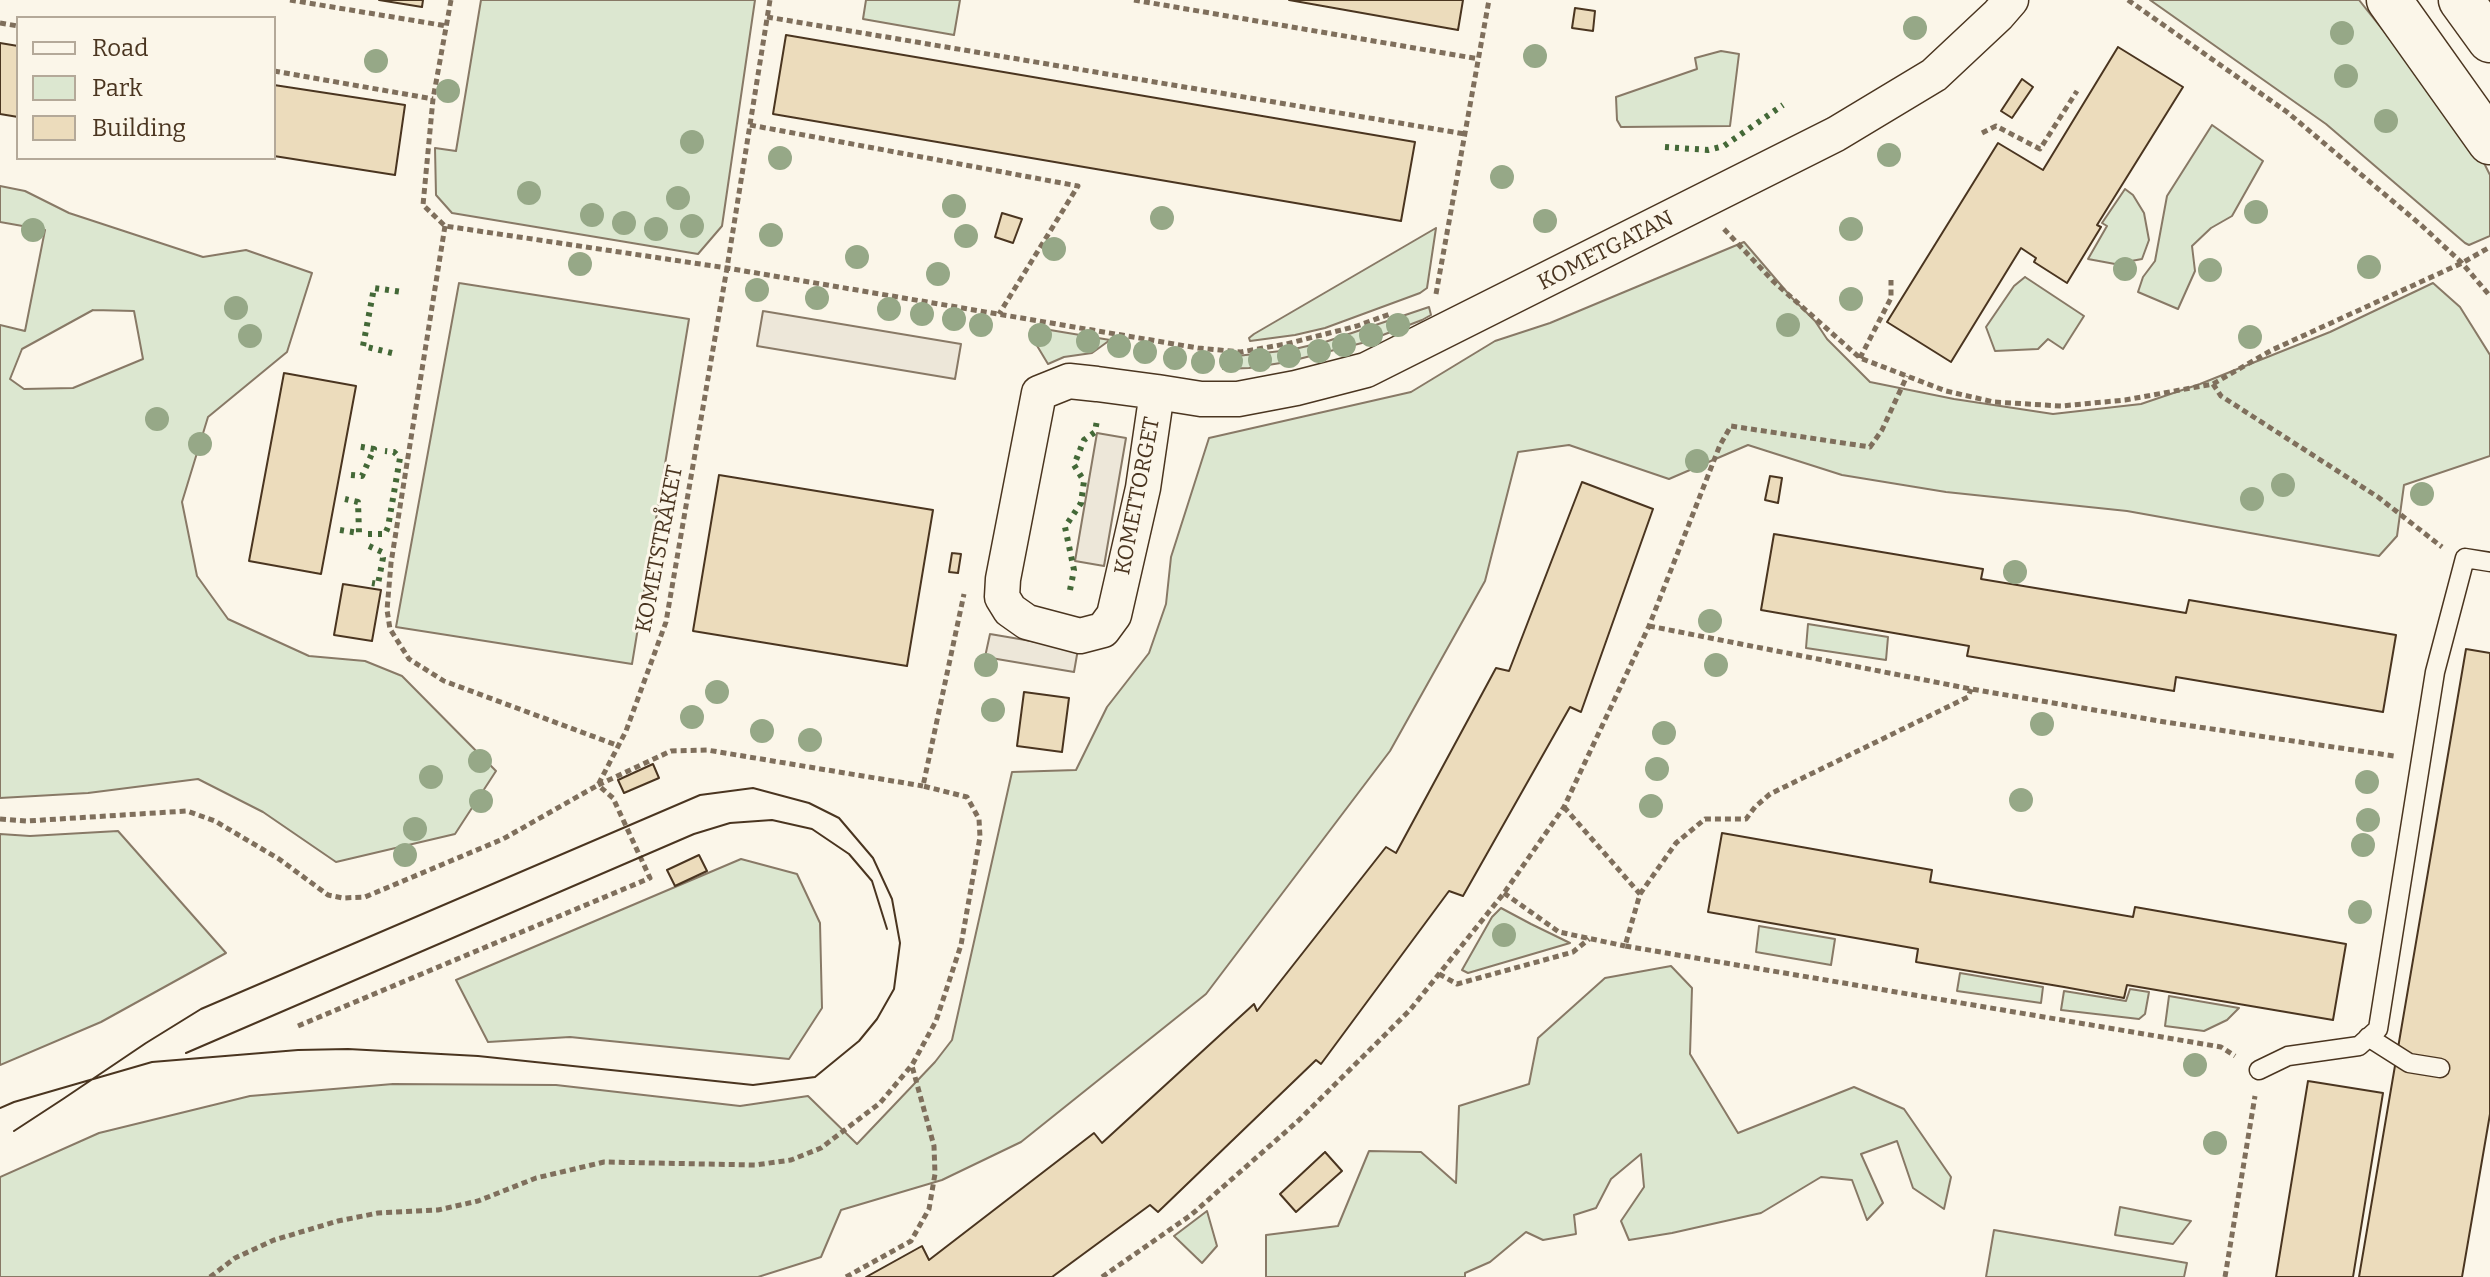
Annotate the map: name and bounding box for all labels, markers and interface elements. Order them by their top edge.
legend [16,16,276,160]
text: Road [92,34,148,62]
text: Park [92,74,143,102]
text: Building [92,114,186,142]
street label: KOMETGATAN [1534,206,1678,296]
street label: KOMETTORGET [1110,415,1166,577]
street label: KOMETSTRÅKET [631,463,689,635]

